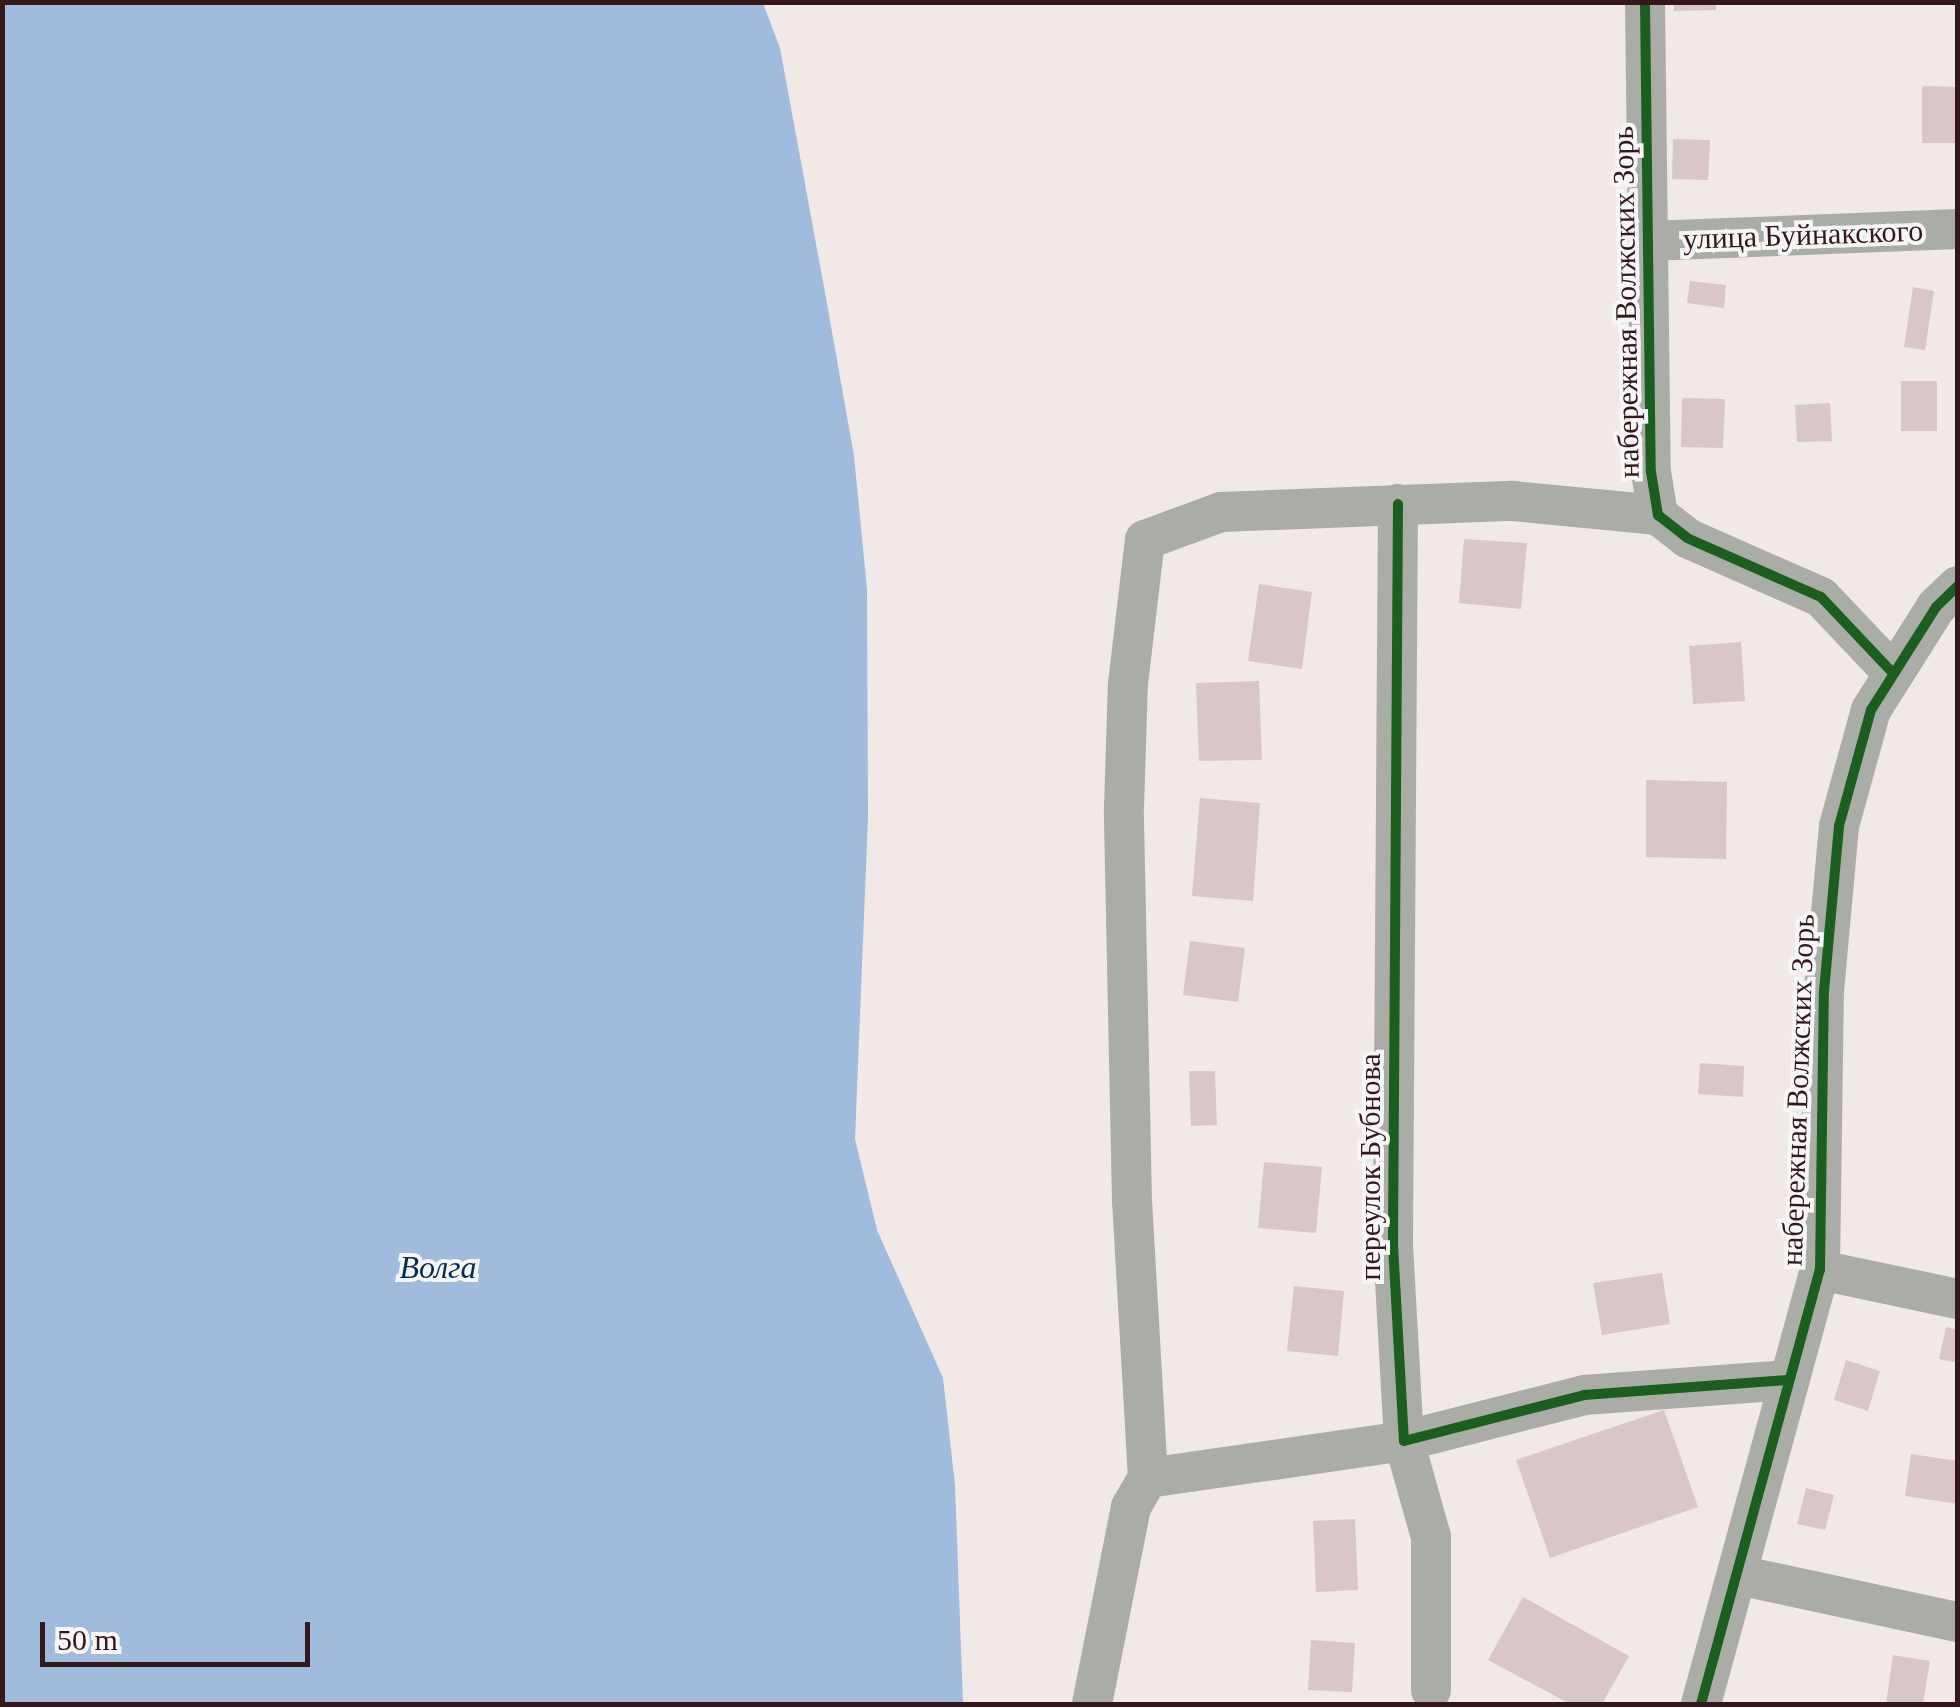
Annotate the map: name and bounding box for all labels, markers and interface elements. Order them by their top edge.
street label: набережная Волжских Зорь [1605,126,1647,478]
street label: улица Буйнакского [1682,213,1924,257]
street label: набережная Волжских Зорь [1774,913,1822,1267]
street label: переулок Бубнова [1352,1053,1388,1281]
water label: Волга [399,1248,477,1286]
scale bar [45,1602,315,1664]
text: 50 m [57,1623,118,1656]

